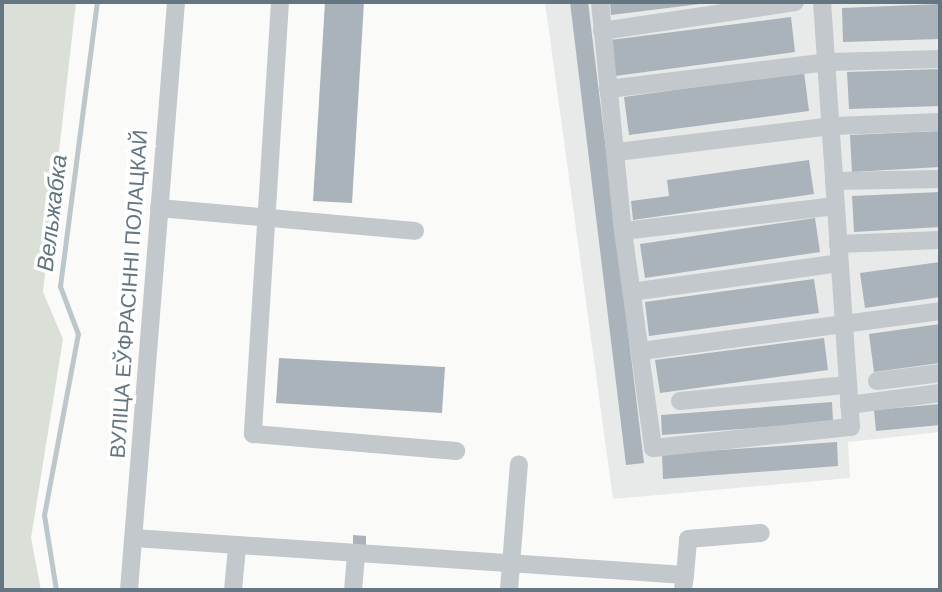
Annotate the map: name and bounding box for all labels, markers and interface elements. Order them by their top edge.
street label: ВУЛІЦА ЕЎФРАСІННІ ПОЛАЦКАЙ [105,129,153,459]
water label: Вельжабка [31,153,73,273]

